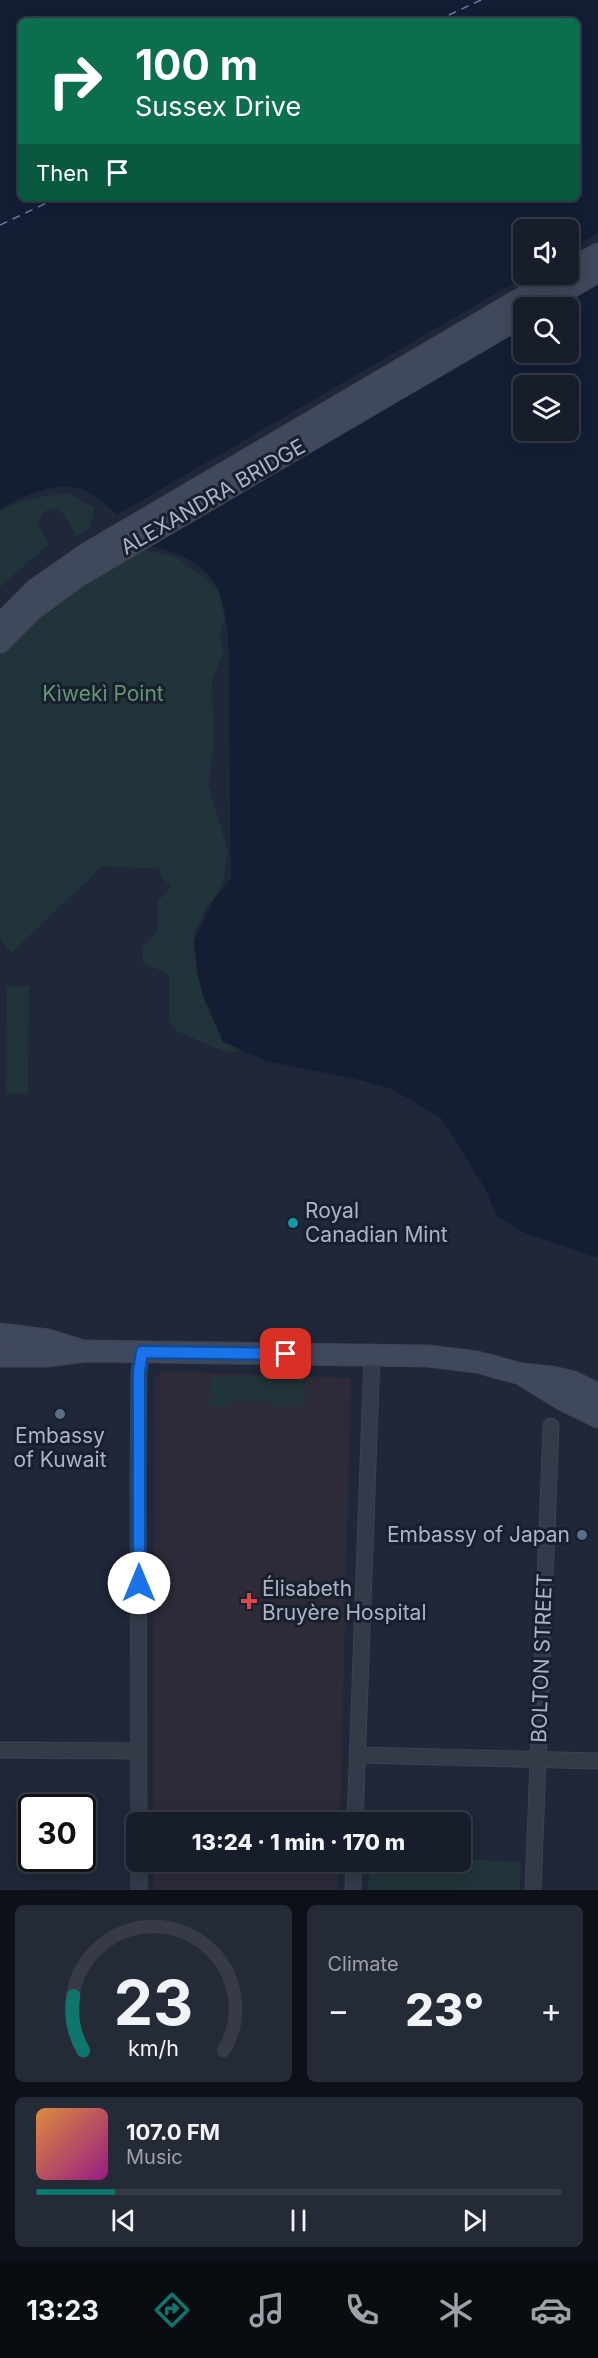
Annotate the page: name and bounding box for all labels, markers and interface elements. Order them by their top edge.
text: 100 m [135,39,258,90]
icon: right [36,42,114,120]
text: Sussex Drive [135,90,301,123]
icon: arrive [101,156,134,189]
text: Then [36,160,89,186]
map controls [513,219,579,441]
button: sound [513,219,579,285]
button: search [513,297,579,363]
button: layers [513,375,579,441]
street label: ALEXANDRA BRIDGE [116,433,310,560]
park label: Kìwekì Point [42,681,164,706]
place label: Royal Canadian Mint [305,1198,448,1247]
marker: Royal Canadian Mint [286,1216,300,1230]
pin [260,1328,311,1379]
icon: arrive [269,1337,302,1370]
marker: Embassy of Kuwait [53,1407,67,1421]
place label: Embassy of Kuwait [13,1423,107,1472]
place label: Embassy of Japan [387,1522,570,1547]
marker: Embassy of Japan [575,1528,589,1542]
position arrow [107,1551,171,1615]
street label: BOLTON STREET [526,1573,557,1743]
place label: Élisabeth Bruyère Hospital [262,1575,426,1625]
marker: Élisabeth Bruyère Hospital [240,1592,258,1610]
speed limit sign: 30 [18,1794,96,1872]
text: 13:24 · 1 min · 170 m [192,1829,405,1855]
text: Climate [328,1952,399,1976]
text: 23 [113,1965,193,2040]
text: 23° [405,1982,484,2037]
text: − [328,1990,349,2030]
text: + [540,1990,562,2030]
text: km/h [128,2035,179,2061]
text: 107.0 FM [126,2119,220,2145]
text: Music [126,2145,183,2169]
icon: previous [107,2204,140,2237]
icon: pause [282,2204,315,2237]
icon: next [458,2204,491,2237]
icon: directions [151,2289,193,2331]
icon: music [246,2289,288,2331]
icon: phone [341,2289,383,2331]
icon: climate [435,2289,477,2331]
icon: car [530,2289,572,2331]
text: 13:23 [26,2294,99,2327]

